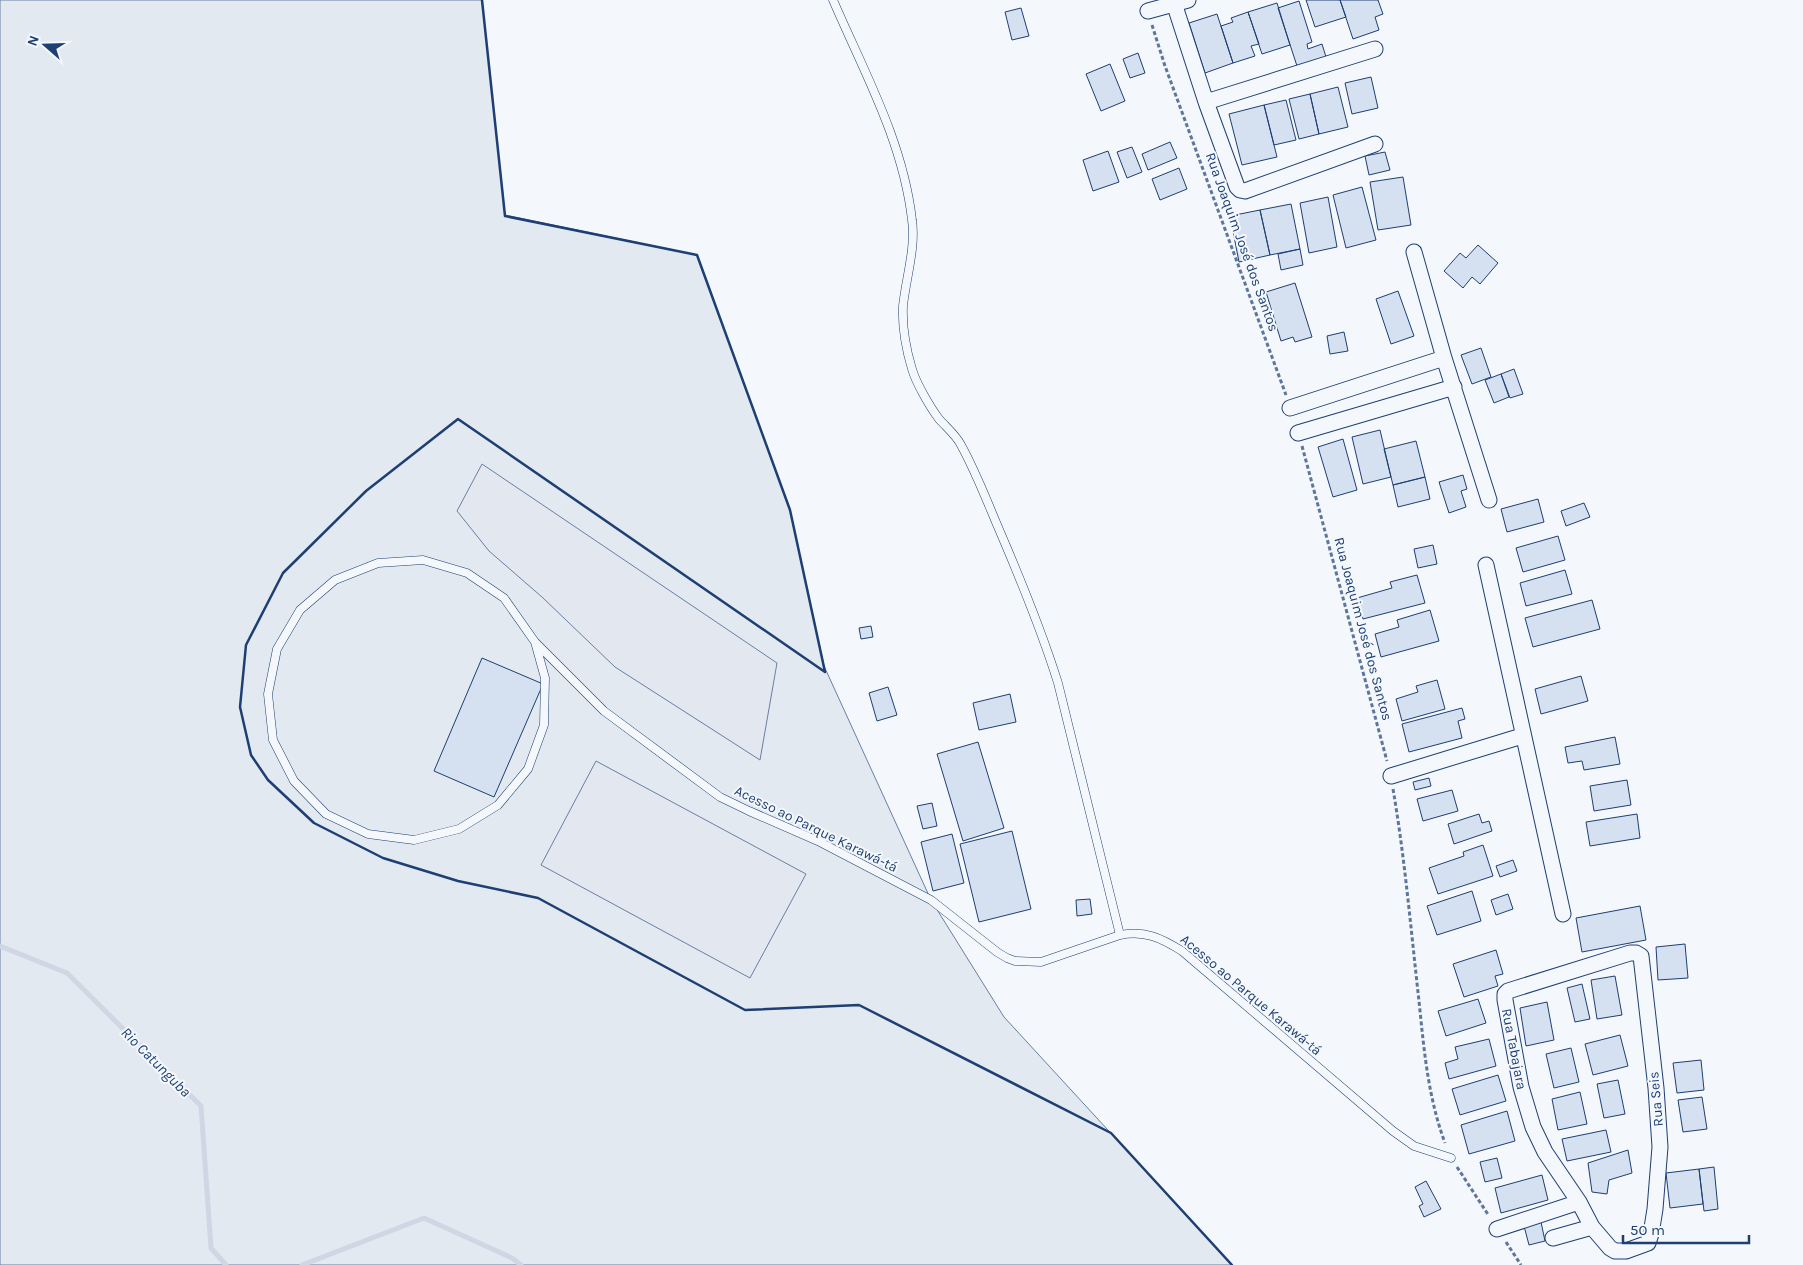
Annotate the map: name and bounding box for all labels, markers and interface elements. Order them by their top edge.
north arrow [20,20,70,70]
text: N [24,33,43,48]
street label: Rua Joaquim José dos Santos [1202,150,1282,334]
street label: Rua Joaquim José dos Santos [1330,535,1396,723]
street label: Acesso ao Parque Karawá-tá [732,782,900,876]
street label: Acesso ao Parque Karawá-tá [1177,931,1325,1059]
street label: Rua Tabajara [1498,1007,1530,1091]
water label: Rio Catunguba [117,1023,195,1101]
street label: Rua Seis [1645,1071,1667,1127]
scale bar [1623,1212,1749,1244]
text: 50 m [1630,1221,1665,1239]

